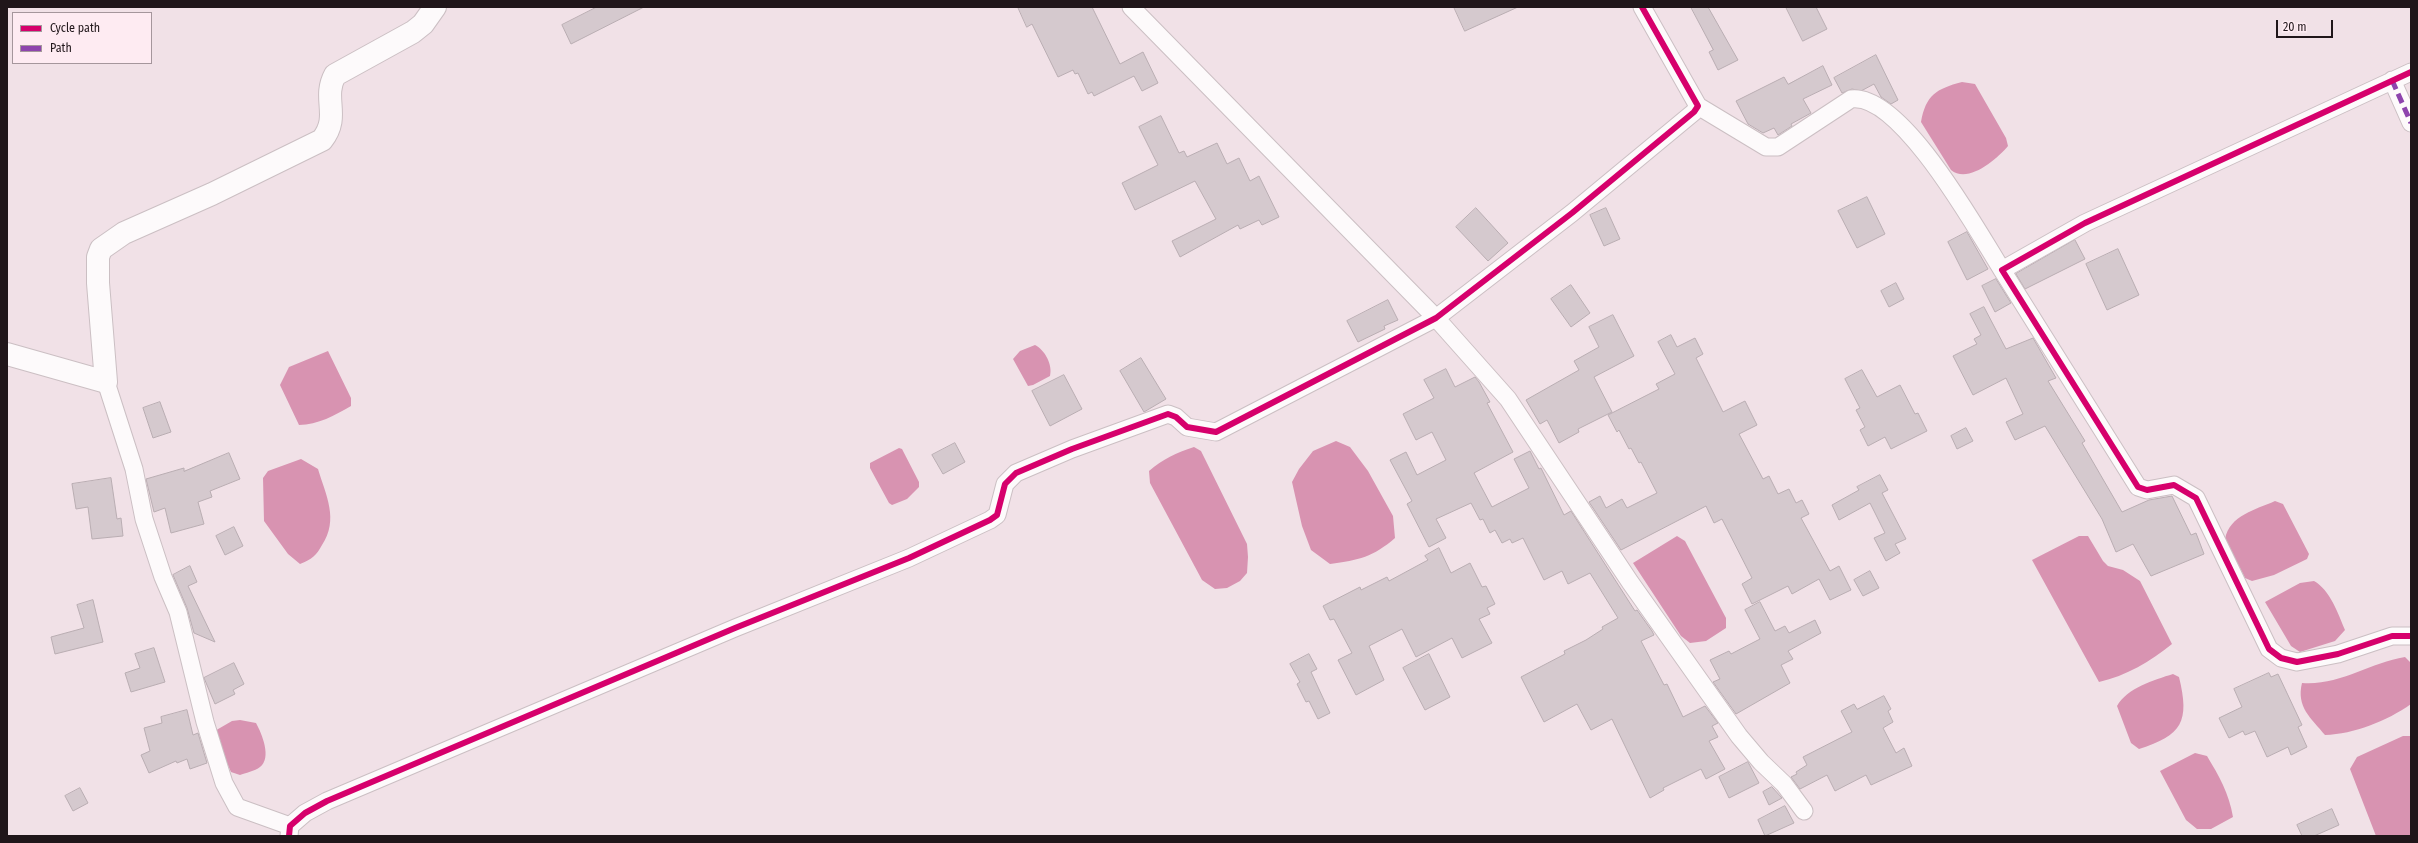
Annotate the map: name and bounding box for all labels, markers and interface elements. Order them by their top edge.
legend [12,12,152,64]
scale bar [2278,12,2335,38]
text: 20 m [2283,20,2307,34]
text: Cycle path [50,21,100,35]
text: Path [50,41,72,55]

